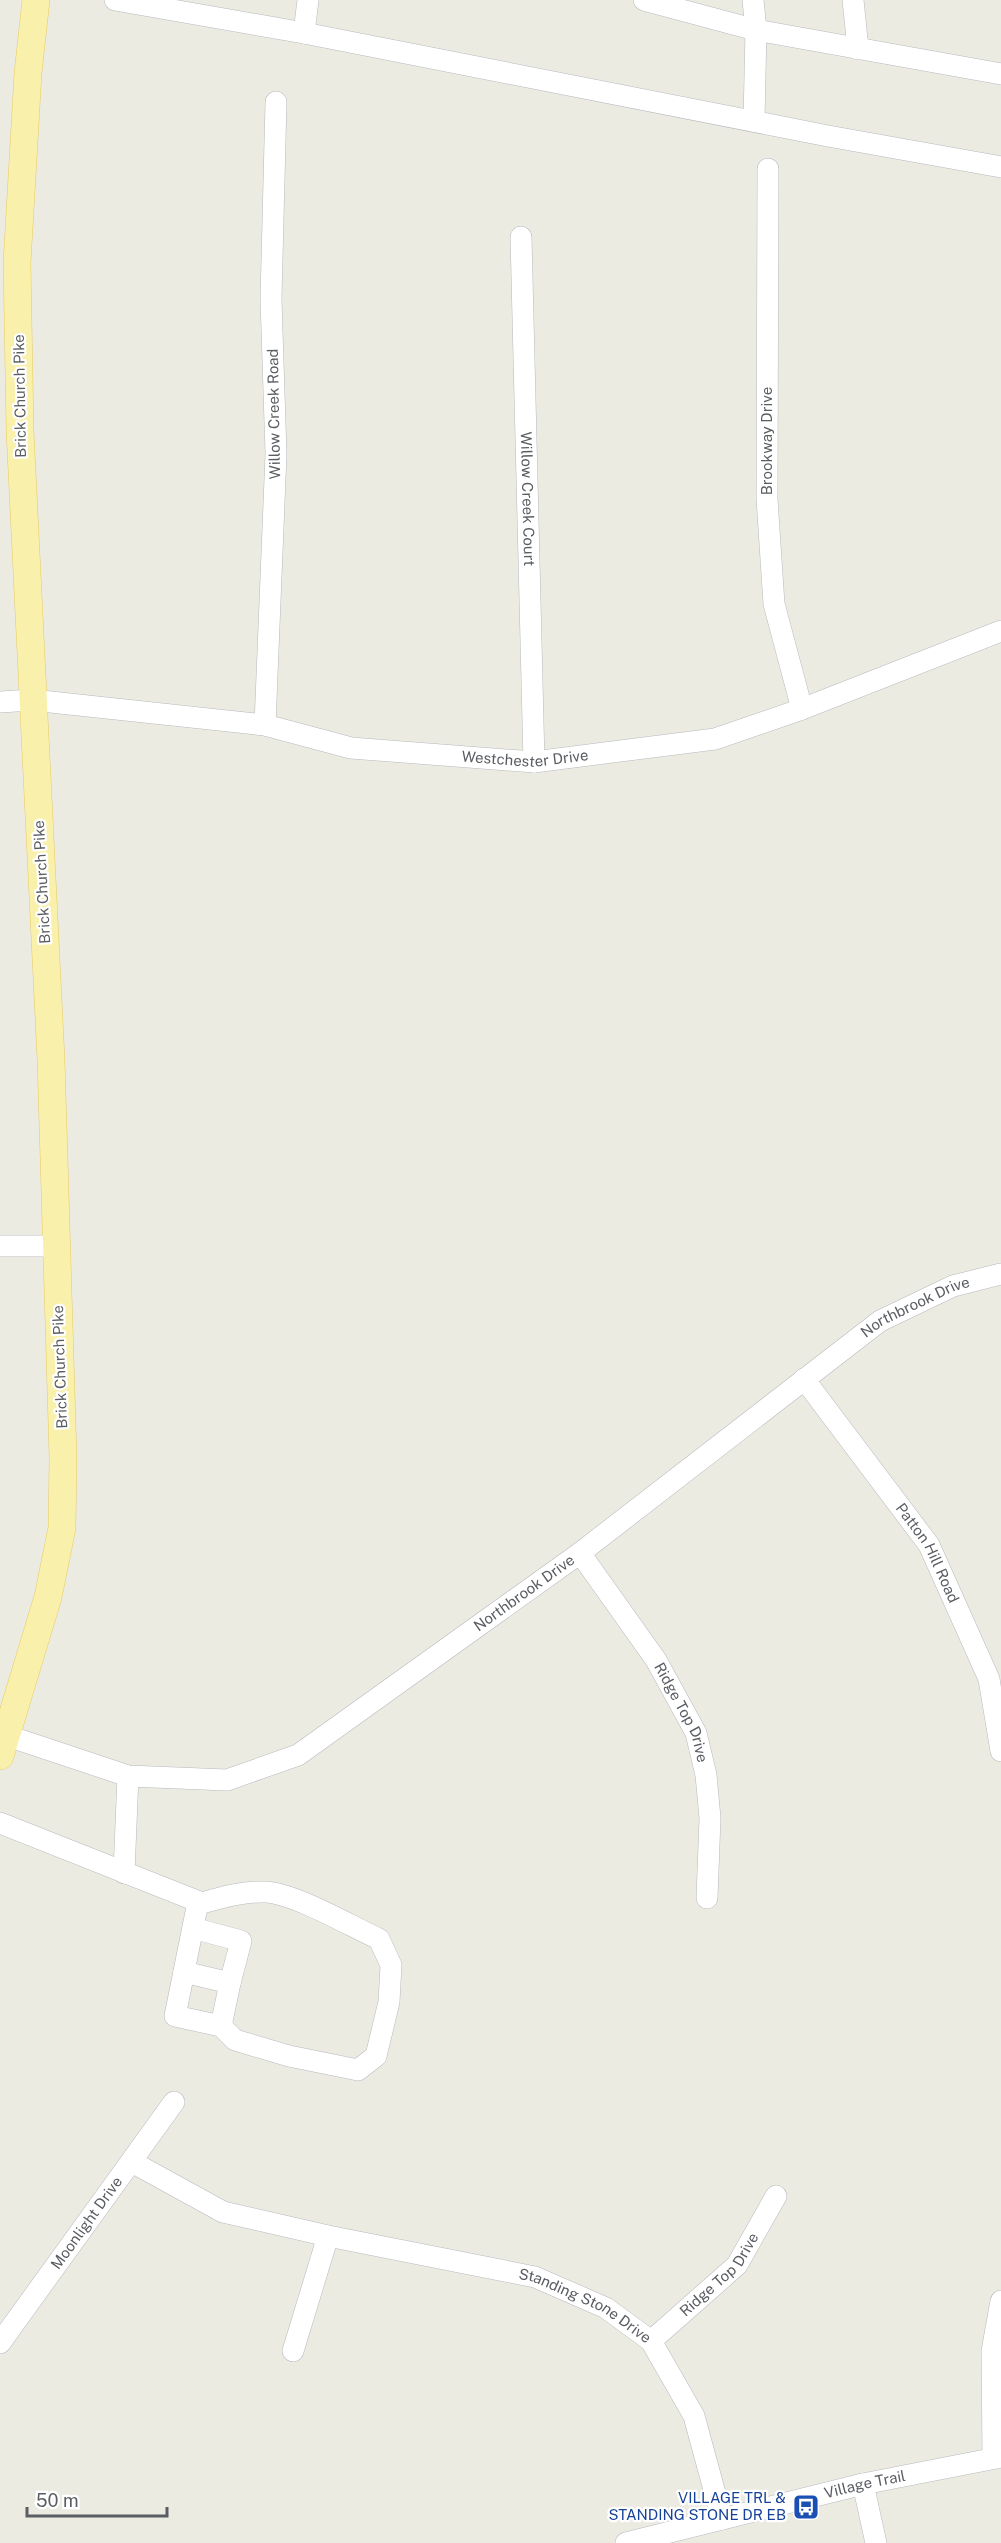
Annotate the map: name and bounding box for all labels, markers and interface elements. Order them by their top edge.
street label: Brick Church Pike [10,334,29,458]
street label: Willow Creek Road [264,348,283,480]
street label: Brookway Drive [758,387,775,495]
street label: Willow Creek Court [518,431,538,567]
street label: Westchester Drive [461,746,589,770]
street label: Brick Church Pike [30,820,53,944]
street label: Northbrook Drive [857,1273,971,1341]
street label: Brick Church Pike [49,1305,70,1429]
street label: Patton Hill Road [893,1500,963,1605]
street label: Northbrook Drive [470,1551,577,1634]
street label: Ridge Top Drive [651,1660,712,1764]
street label: Moonlight Drive [47,2173,125,2272]
street label: Ridge Top Drive [676,2230,761,2319]
street label: Standing Stone Drive [517,2265,655,2346]
street label: Village Trail [822,2467,907,2501]
scale bar [27,2480,166,2518]
place label: VILLAGE TRL & STANDING STONE DR EB [609,2489,786,2523]
text: 50 m [36,2490,79,2511]
bus stop icon: VILLAGE TRL & STANDING STONE DR EB [791,2492,821,2522]

